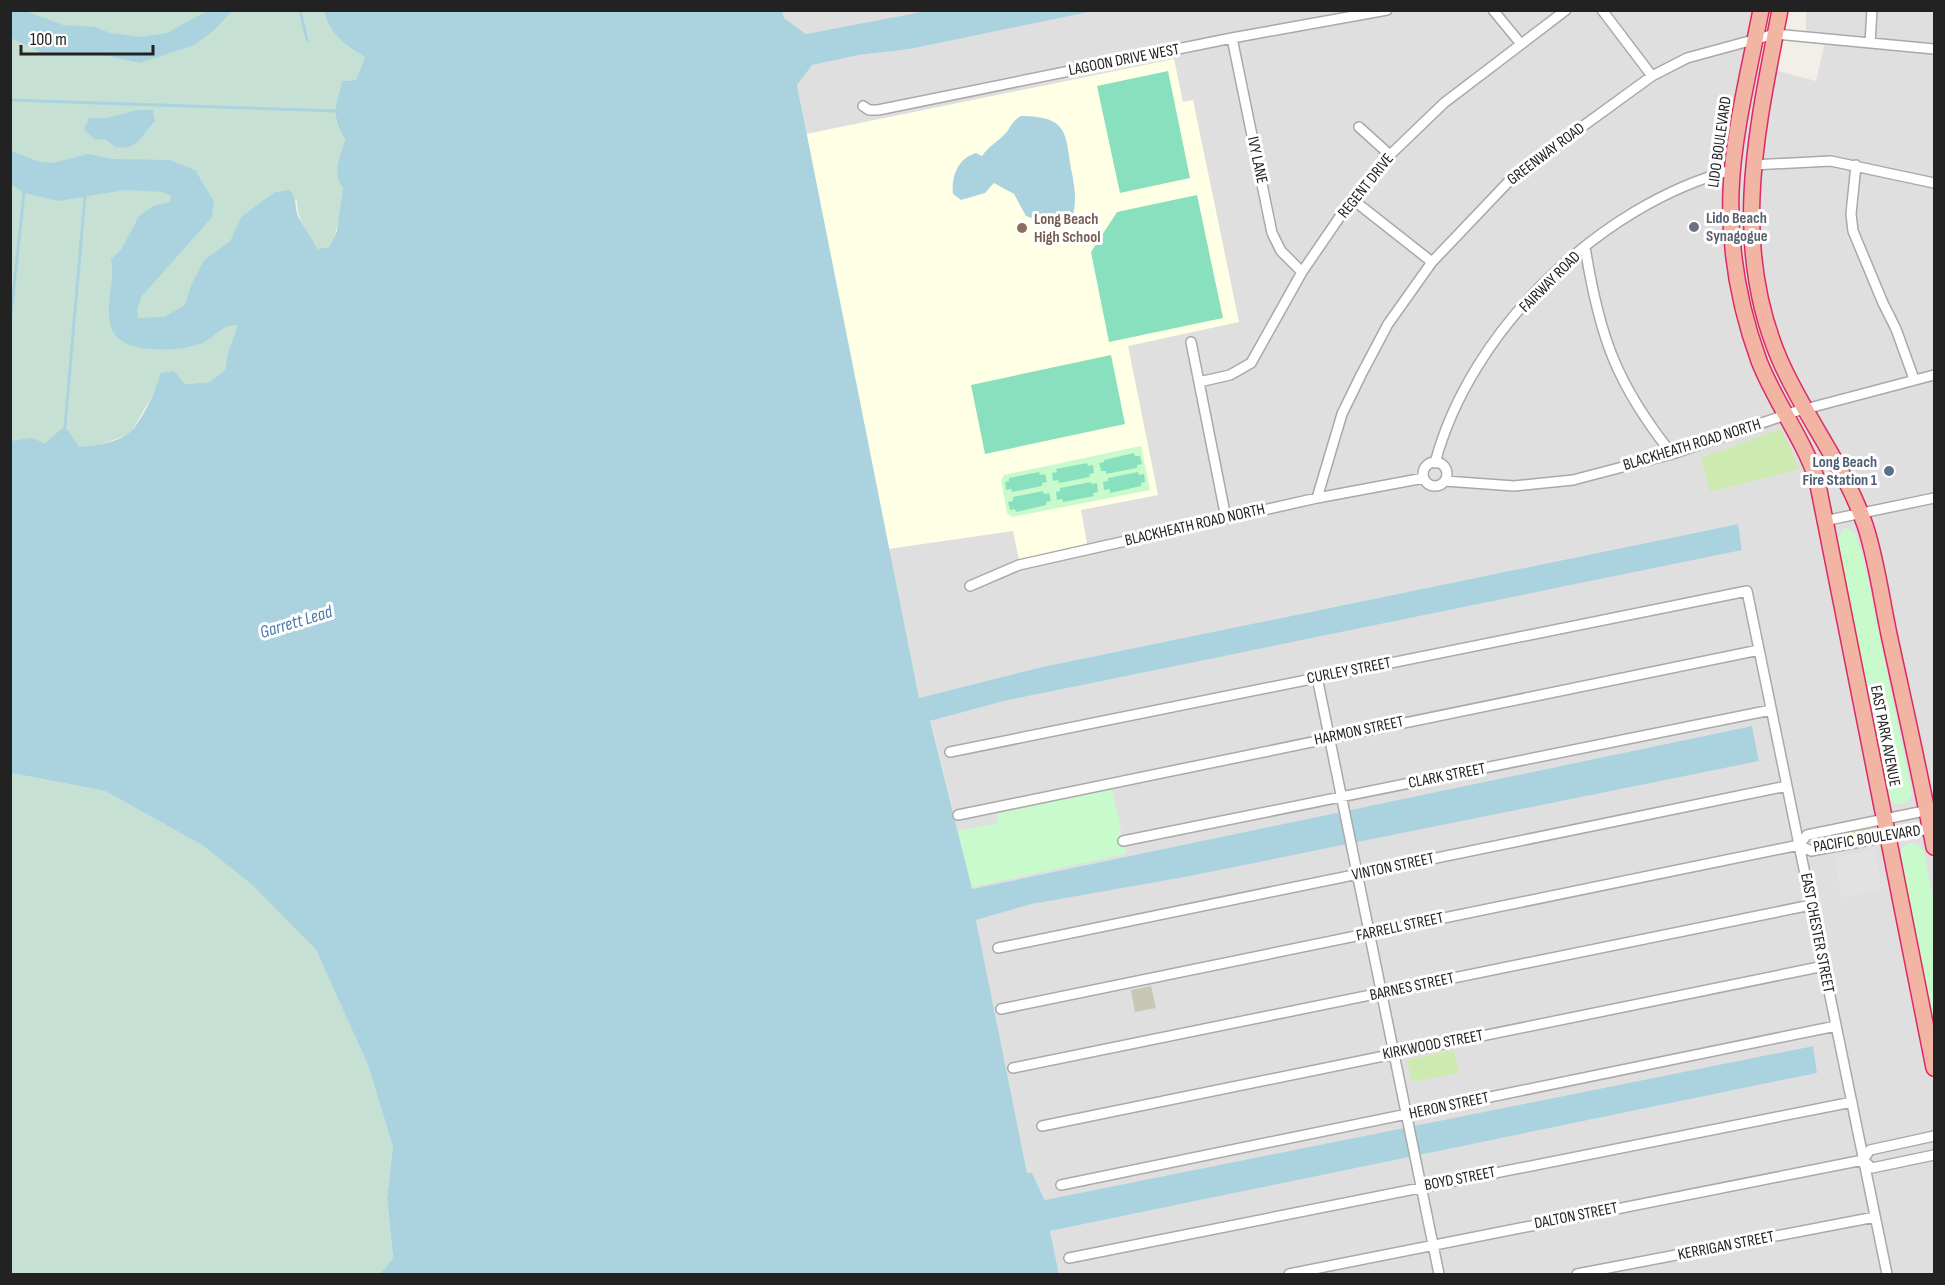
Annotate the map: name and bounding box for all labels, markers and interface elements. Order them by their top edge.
scale bar [21,18,153,56]
text: 100 m [30,29,67,50]
street label: LAGOON DRIVE WEST [1067,40,1181,80]
street label: LIDO BOULEVARD [1704,95,1736,189]
street label: GREENWAY ROAD [1504,119,1589,189]
street label: IVY LANE [1243,135,1271,185]
street label: REGENT DRIVE [1334,150,1398,222]
place label: Lido Beach Synagogue [1706,209,1768,246]
place label: Long Beach High School [1034,210,1100,247]
marker: Lido Beach Synagogue [1687,220,1701,234]
marker: Long Beach High School [1015,221,1029,235]
street label: FAIRWAY ROAD [1516,247,1585,316]
street label: BLACKHEATH ROAD NORTH [1621,415,1763,475]
place label: Long Beach Fire Station 1 [1803,453,1878,490]
marker: Long Beach Fire Station 1 [1882,464,1896,478]
street label: BLACKHEATH ROAD NORTH [1123,500,1267,550]
water label: Garrett Lead [257,601,335,643]
street label: CURLEY STREET [1305,653,1393,688]
street label: EAST PARK AVENUE [1866,684,1904,788]
street label: HARMON STREET [1313,712,1406,750]
street label: CLARK STREET [1407,759,1488,793]
street label: PACIFIC BOULEVARD [1812,821,1922,857]
street label: VINTON STREET [1350,849,1436,885]
street label: EAST CHESTER STREET [1796,871,1838,995]
street label: FARRELL STREET [1355,908,1446,946]
street label: BARNES STREET [1368,969,1456,1005]
street label: KIRKWOOD STREET [1381,1026,1485,1064]
street label: HERON STREET [1407,1088,1491,1124]
street label: BOYD STREET [1423,1163,1498,1195]
street label: DALTON STREET [1533,1199,1620,1233]
street label: KERRIGAN STREET [1676,1227,1776,1265]

